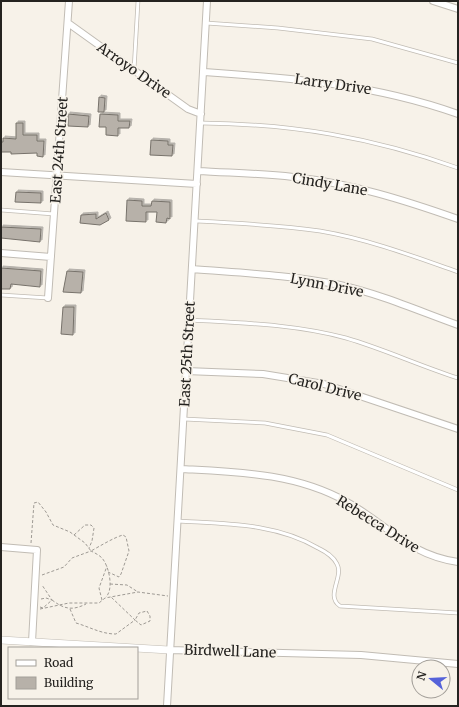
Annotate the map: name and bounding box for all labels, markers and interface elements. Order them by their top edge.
street label: Arroyo Drive [93,37,174,102]
street label: Larry Drive [293,70,373,98]
street label: East 24th Street [46,96,72,204]
street label: Cindy Lane [291,169,369,199]
street label: Lynn Drive [289,269,365,301]
street label: East 25th Street [175,300,199,407]
street label: Carol Drive [287,369,363,405]
street label: Rebecca Drive [333,491,423,557]
street label: Birdwell Lane [183,640,277,662]
legend [8,647,138,699]
text: Road [44,655,73,670]
north arrow [411,659,451,699]
text: N [413,669,430,682]
text: Building [44,675,94,690]

